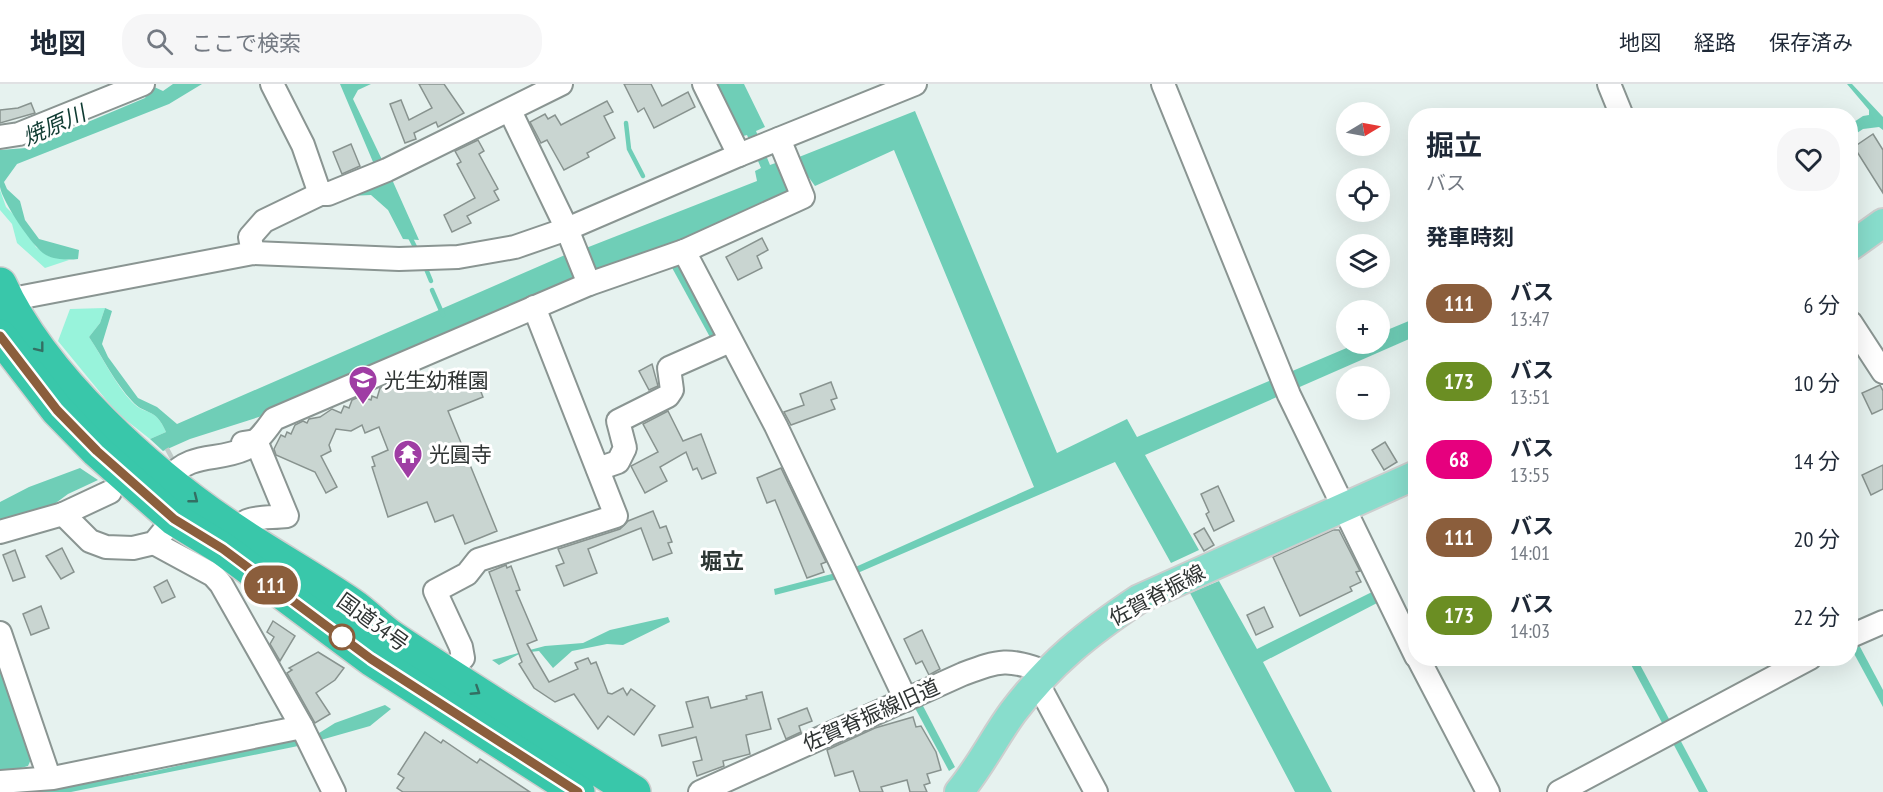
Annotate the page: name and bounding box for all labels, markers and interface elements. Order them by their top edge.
search box [122,14,542,68]
text: 地図 [30,24,86,61]
icon: search [143,25,176,58]
text: ここで検索 [191,29,301,57]
text: 地図 [1619,29,1661,56]
text: 経路 [1694,29,1736,56]
text: 保存済み [1769,29,1853,56]
water label: 焼原川 [18,98,92,151]
north arrow [1336,102,1390,156]
map controls [1336,102,1390,420]
text: 掘立 [1426,126,1482,163]
button: heart [1777,128,1840,191]
button: locate [1336,168,1390,222]
text: バス [1426,170,1466,196]
text: 発車時刻 [1426,223,1514,251]
button: layers [1336,234,1390,288]
text: バス [1510,278,1554,306]
text: 111 [1444,290,1474,317]
text: 6 分 [1803,291,1840,319]
button: + [1336,300,1390,354]
text: 13:47 [1510,306,1550,332]
one-way arrow [33,342,44,353]
text: バス [1510,356,1554,384]
school or university icon: 光生幼稚園 [347,364,379,406]
button: − [1336,366,1390,420]
place label: 光生幼稚園 [384,367,489,394]
text: 173 [1444,368,1474,395]
text: 10 分 [1794,369,1840,397]
text: 13:51 [1510,384,1550,410]
text: バス [1510,434,1554,462]
temple icon: 光圓寺 [392,438,424,480]
place label: 光圓寺 [429,441,492,468]
text: 68 [1449,446,1469,473]
text: 14 分 [1794,447,1840,475]
text: 13:55 [1510,462,1550,488]
one-way arrow [187,492,198,503]
text: バス [1510,512,1554,540]
text: 111 [1444,524,1474,551]
text: 20 分 [1794,525,1840,553]
text: 14:01 [1510,540,1550,566]
district label: 堀立 [700,547,744,575]
street label: 佐賀脊振線 [1104,558,1210,632]
line badge: 111 [236,566,306,604]
text: 111 [256,572,286,599]
street label: 国道34号 [332,587,414,657]
text: バス [1510,590,1554,618]
text: 173 [1444,602,1474,629]
text: 22 分 [1794,603,1840,631]
text: 14:03 [1510,618,1550,644]
unlabelled marker [329,624,355,650]
street label: 佐賀脊振線旧道 [798,673,944,757]
one-way arrow [470,684,480,696]

